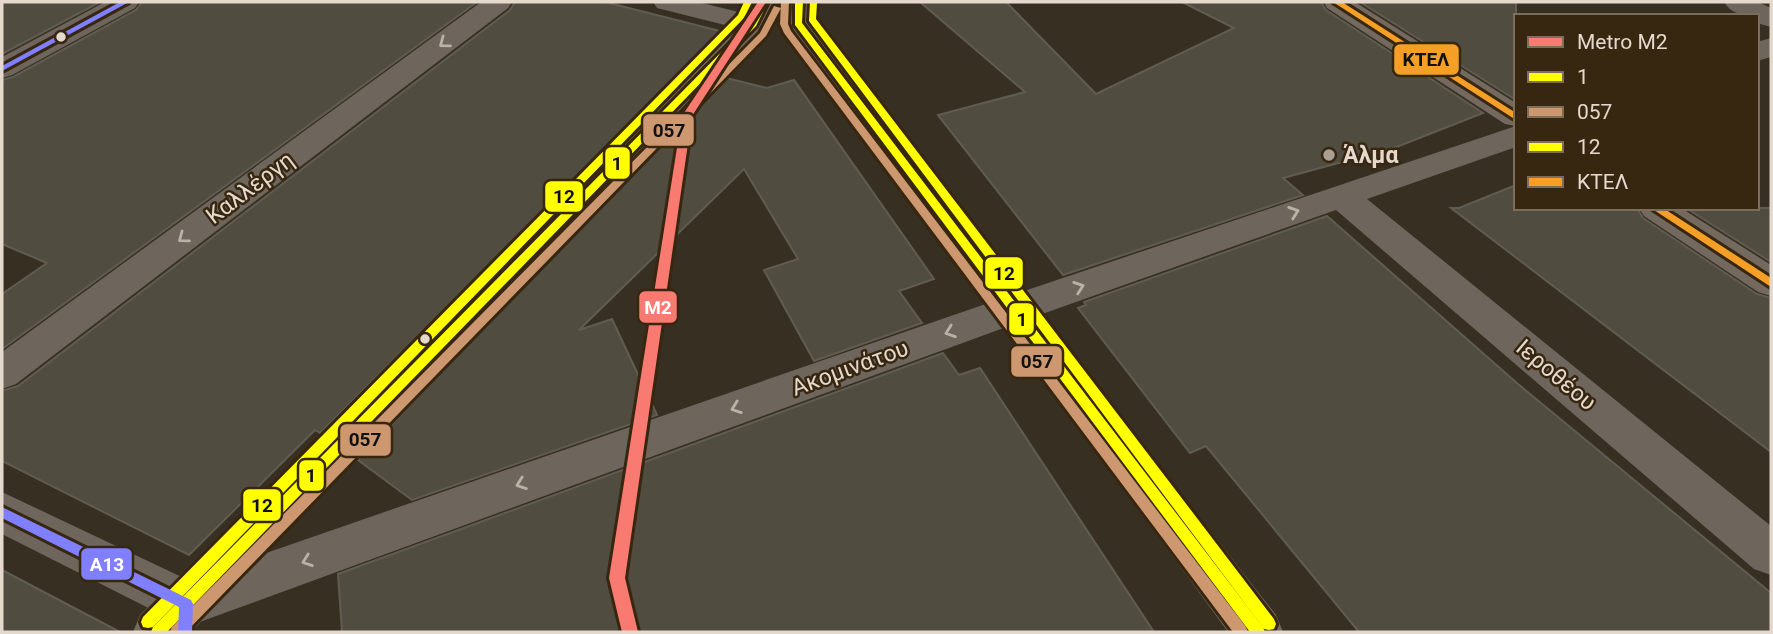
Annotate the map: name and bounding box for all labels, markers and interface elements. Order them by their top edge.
legend [1514,14,1759,210]
unlabelled marker [54,30,68,44]
text: Metro Μ2 [1577,30,1668,54]
one-way arrow [439,34,452,47]
line badge: ΚΤΕΛ [1393,43,1460,76]
text: ΚΤΕΛ [1403,48,1450,71]
text: 1 [1577,65,1589,89]
text: 057 [1577,100,1612,124]
line badge: 057 [642,113,695,147]
text: 057 [653,119,685,142]
text: 12 [1577,135,1601,159]
place label: Άλμα [1343,142,1398,169]
street label: Καλλέργη [201,146,299,230]
line badge: 1 [604,146,631,180]
marker: Άλμα [1321,147,1337,163]
text: 1 [612,152,622,175]
text: ΚΤΕΛ [1577,170,1629,194]
line badge: 12 [544,180,584,213]
text: 12 [553,185,575,208]
one-way arrow [1287,207,1299,221]
one-way arrow [178,229,191,242]
line badge: 12 [984,256,1024,290]
text: 12 [993,262,1015,285]
one-way arrow [1072,281,1085,295]
line badge: Μ2 [638,290,678,324]
text: Μ2 [644,296,672,319]
line badge: 1 [1008,302,1035,336]
text: 1 [1017,308,1027,331]
one-way arrow [945,324,957,338]
unlabelled marker [418,332,432,346]
street label: Ακομινάτου [788,334,912,402]
street label: Ιεροθέου [1511,334,1601,416]
line badge: 057 [1010,345,1063,378]
text: 057 [1021,350,1053,373]
one-way arrow [730,400,742,414]
line badge: 057 [339,423,392,457]
text: 057 [349,428,381,451]
line badge: 1 [298,459,325,492]
text: 1 [306,464,316,487]
one-way arrow [516,476,528,490]
line badge: 12 [242,488,282,522]
text: 12 [251,494,273,517]
line badge: A13 [80,547,133,581]
one-way arrow [301,552,313,566]
text: A13 [90,553,124,576]

